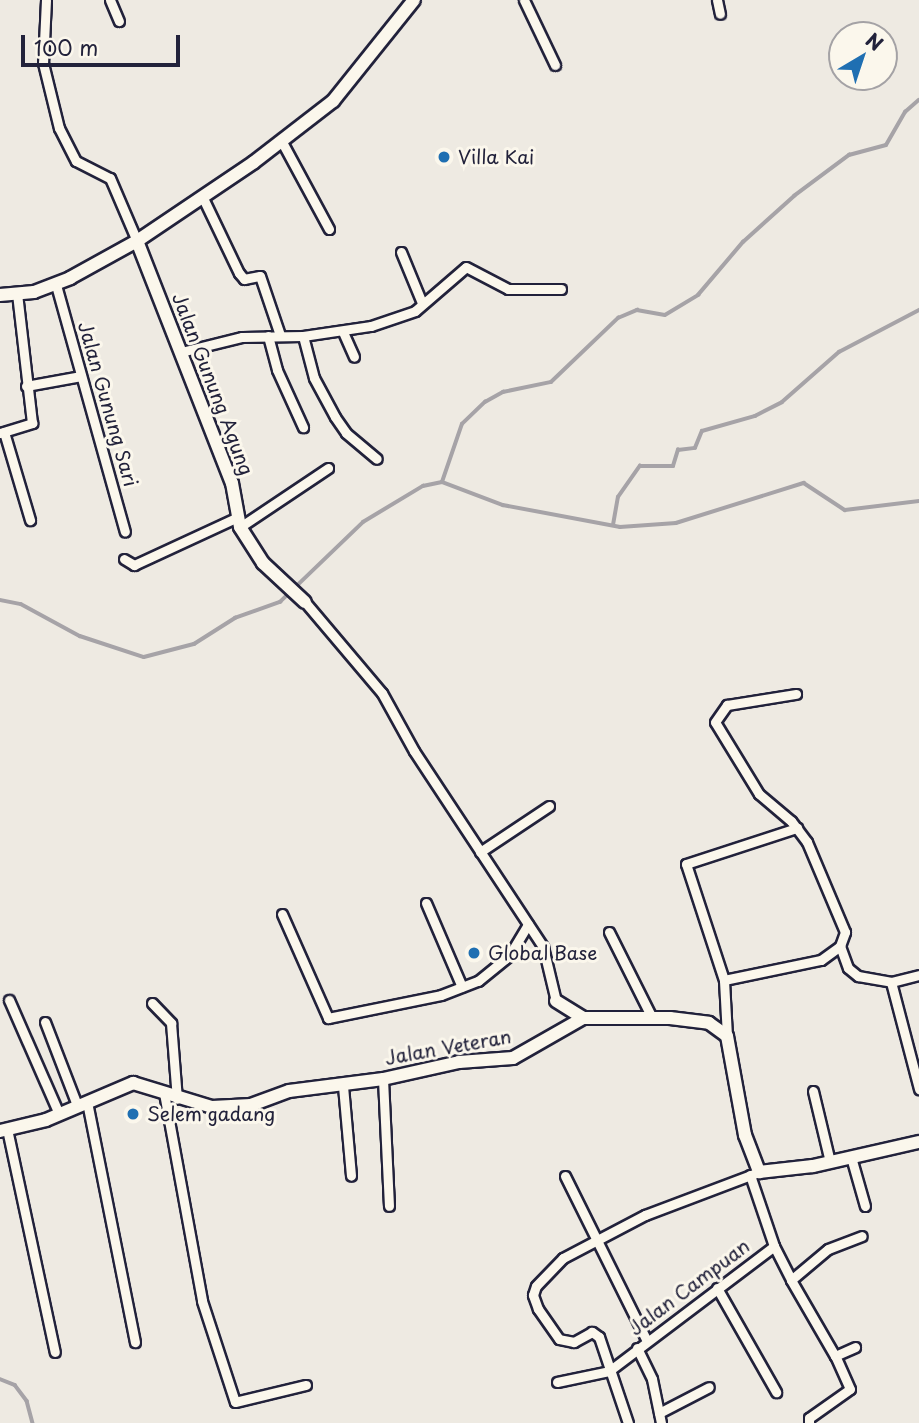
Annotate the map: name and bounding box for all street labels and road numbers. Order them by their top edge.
street label: Jalan Gunung Agung [168,289,258,479]
street label: Jalan Gunung Sari [73,318,143,490]
street label: Jalan Veteran [383,1025,513,1069]
street label: Jalan Campuan [623,1234,755,1340]

